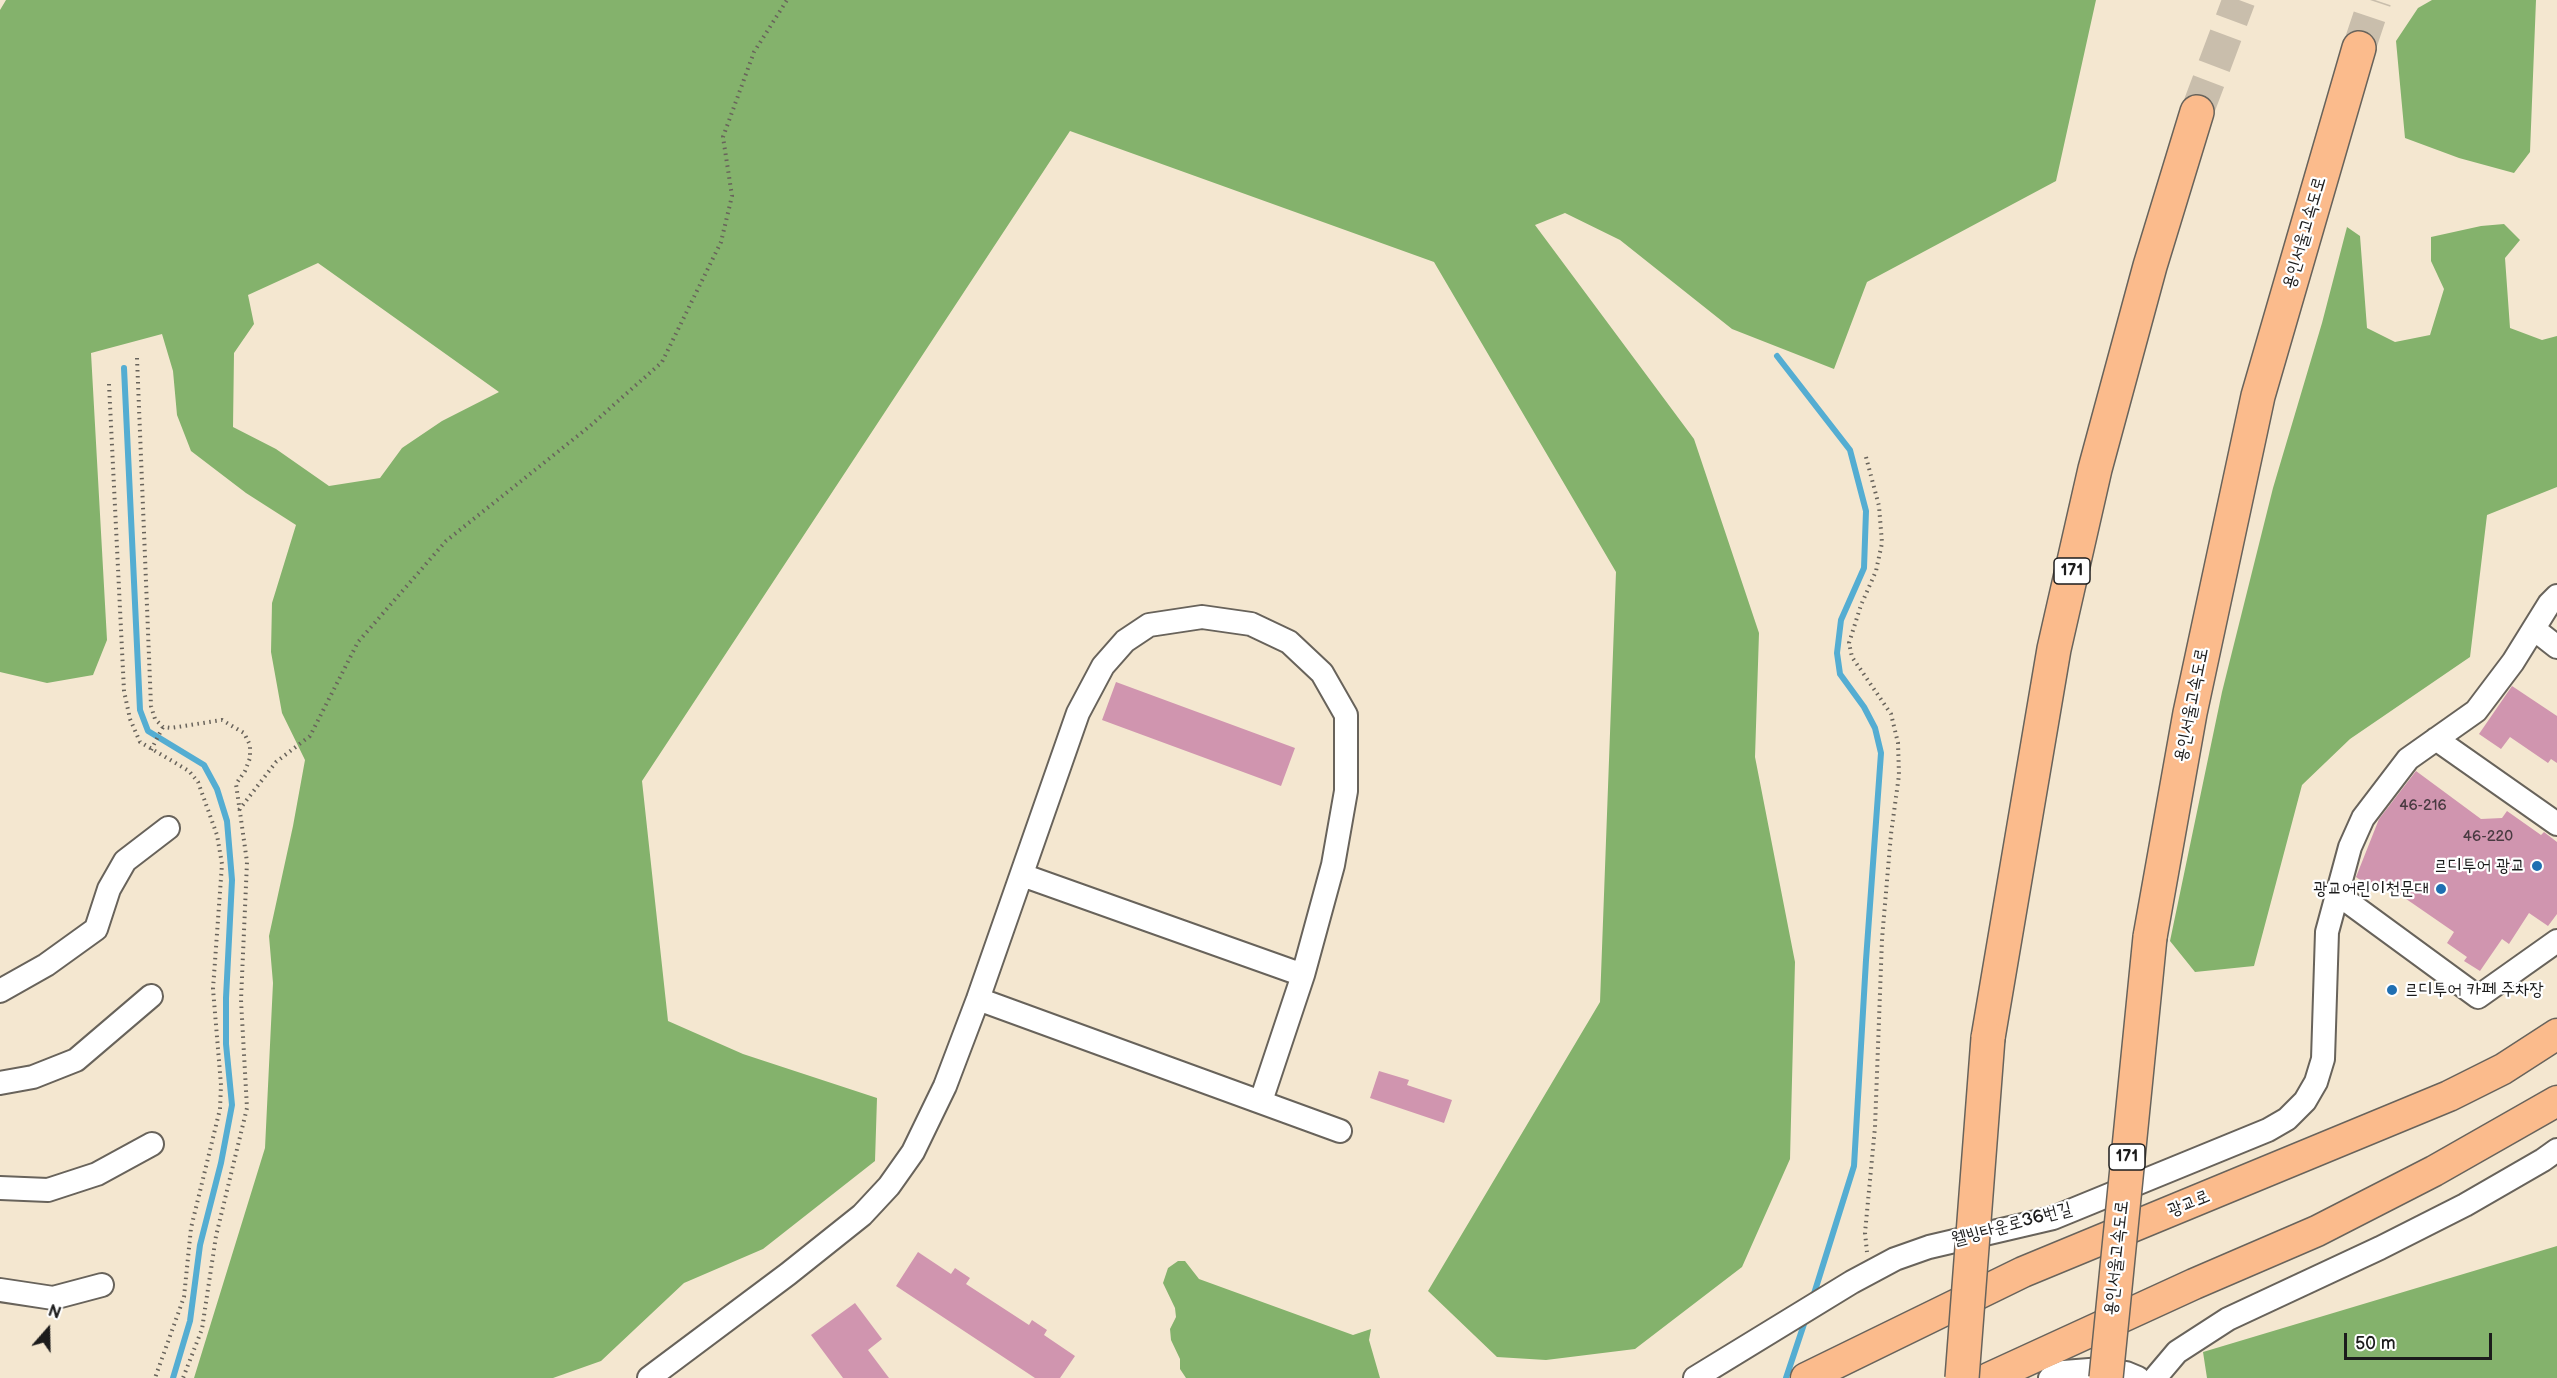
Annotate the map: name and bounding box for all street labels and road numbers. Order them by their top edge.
street label: 용인서울고속도로 [2279,174,2331,292]
road number: 171 [2054,558,2090,584]
street label: 용인서울고속도로 [2170,646,2214,764]
road number: 171 [2109,1144,2145,1170]
street label: 광교로 [2165,1186,2213,1222]
street label: 웰빙타운로36번길 [1950,1199,2074,1251]
street label: 용인서울고속도로 [2100,1199,2134,1317]

